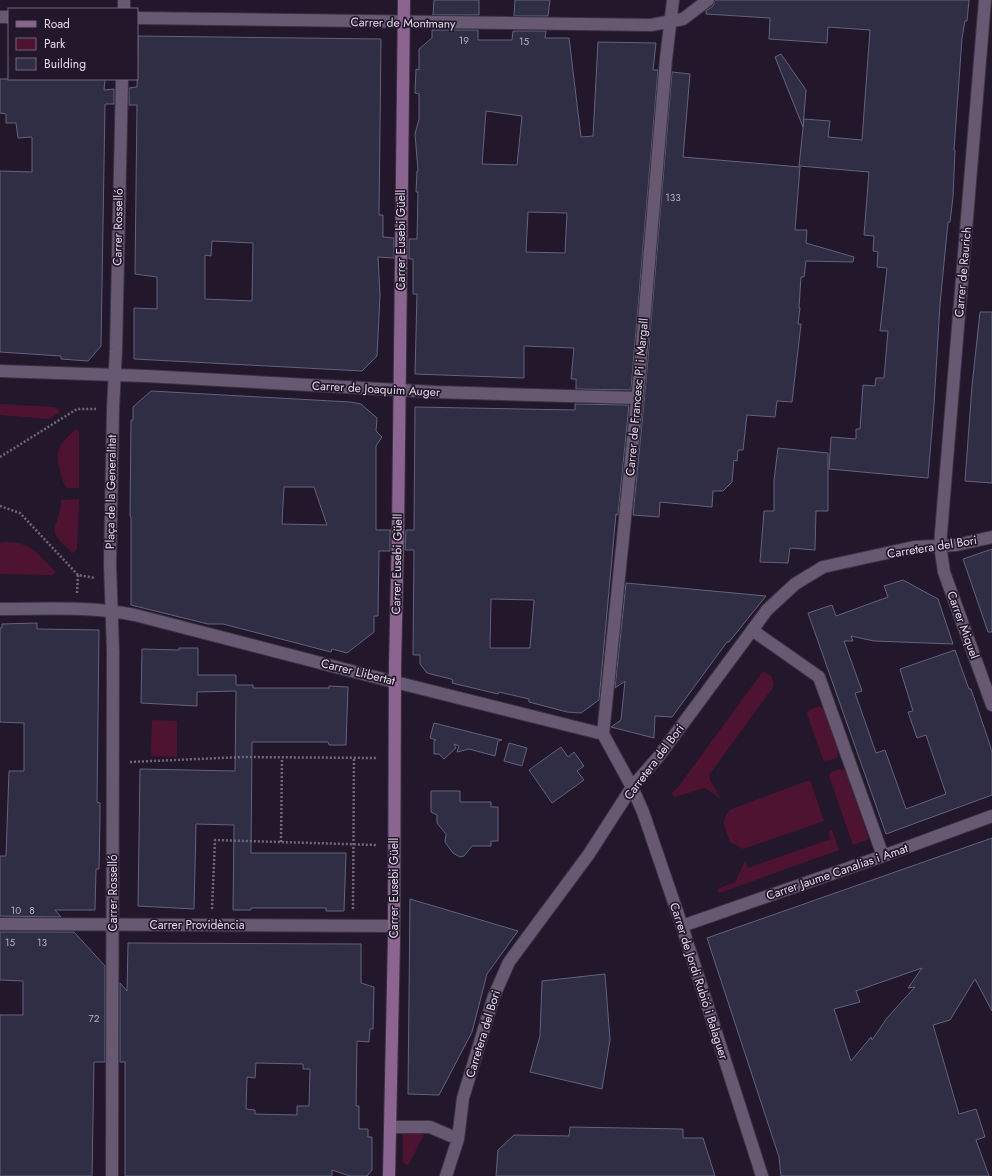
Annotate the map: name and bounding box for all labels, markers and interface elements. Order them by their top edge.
legend [8,8,138,80]
street label: Carrer de Montmany [351,13,456,33]
text: Road [44,15,70,33]
house number: 19 [459,33,469,48]
house number: 15 [519,34,529,49]
text: Park [44,35,66,53]
text: Building [44,55,86,73]
street label: Carrer Rosselló [108,188,128,266]
street label: Carrer Eusebi Güell [392,190,410,290]
house number: 133 [665,190,681,205]
street label: Carrer de Raurich [950,226,976,318]
street label: Carrer de Francesc Pi i Margall [621,317,653,477]
street label: Carrer de Joaquim Auger [312,377,441,401]
street label: Plaça de la Generalitat [101,435,121,549]
street label: Carrer Eusebi Güell [387,513,407,615]
street label: Carretera del Bori [886,531,978,563]
street label: Carrer Miquel [942,589,984,661]
street label: Carrer Llibertat [319,654,397,690]
street label: Carretera del Bori [620,720,688,804]
street label: Carrer Eusebi Güell [385,838,403,938]
street label: Carrer Jaume Canalias i Amat [764,839,910,905]
street label: Carrer Rosselló [104,854,122,932]
street label: Carrer de Jordi Rubió i Balaguer [665,900,733,1063]
house number: 10 [11,903,21,918]
house number: 8 [29,903,35,918]
street label: Carrer Providència [150,916,245,934]
house number: 15 [5,935,15,950]
house number: 13 [37,935,48,950]
street label: Carretera del Bori [461,988,505,1080]
house number: 72 [89,1011,100,1026]

